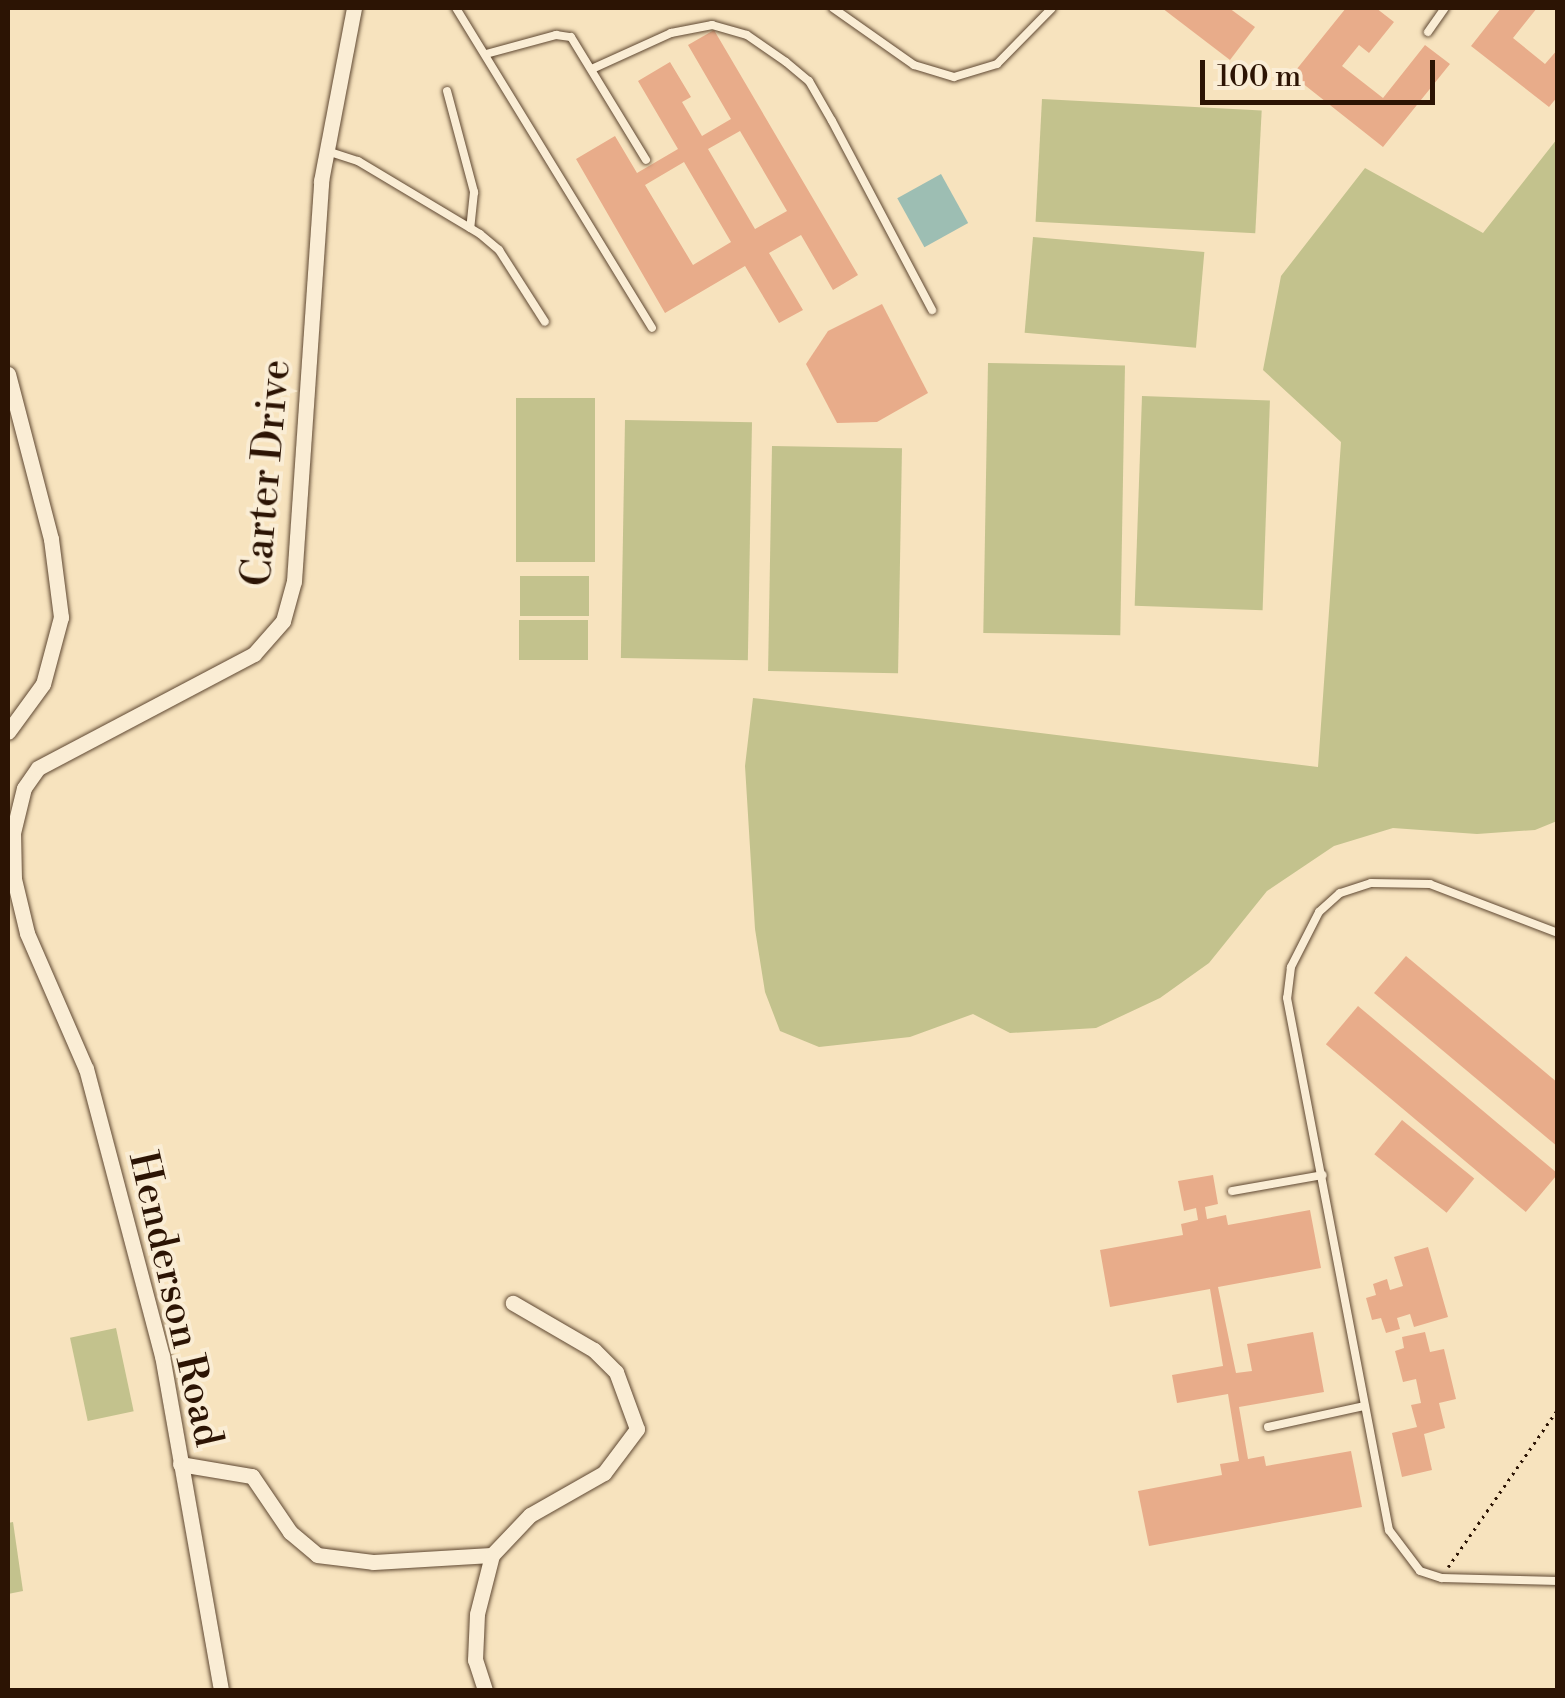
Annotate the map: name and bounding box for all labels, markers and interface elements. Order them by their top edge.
scale bar [1205,40,1440,102]
text: 100 m [1217,58,1301,96]
street label: Carter Drive [233,358,301,588]
street label: Henderson Road [118,1147,232,1451]

